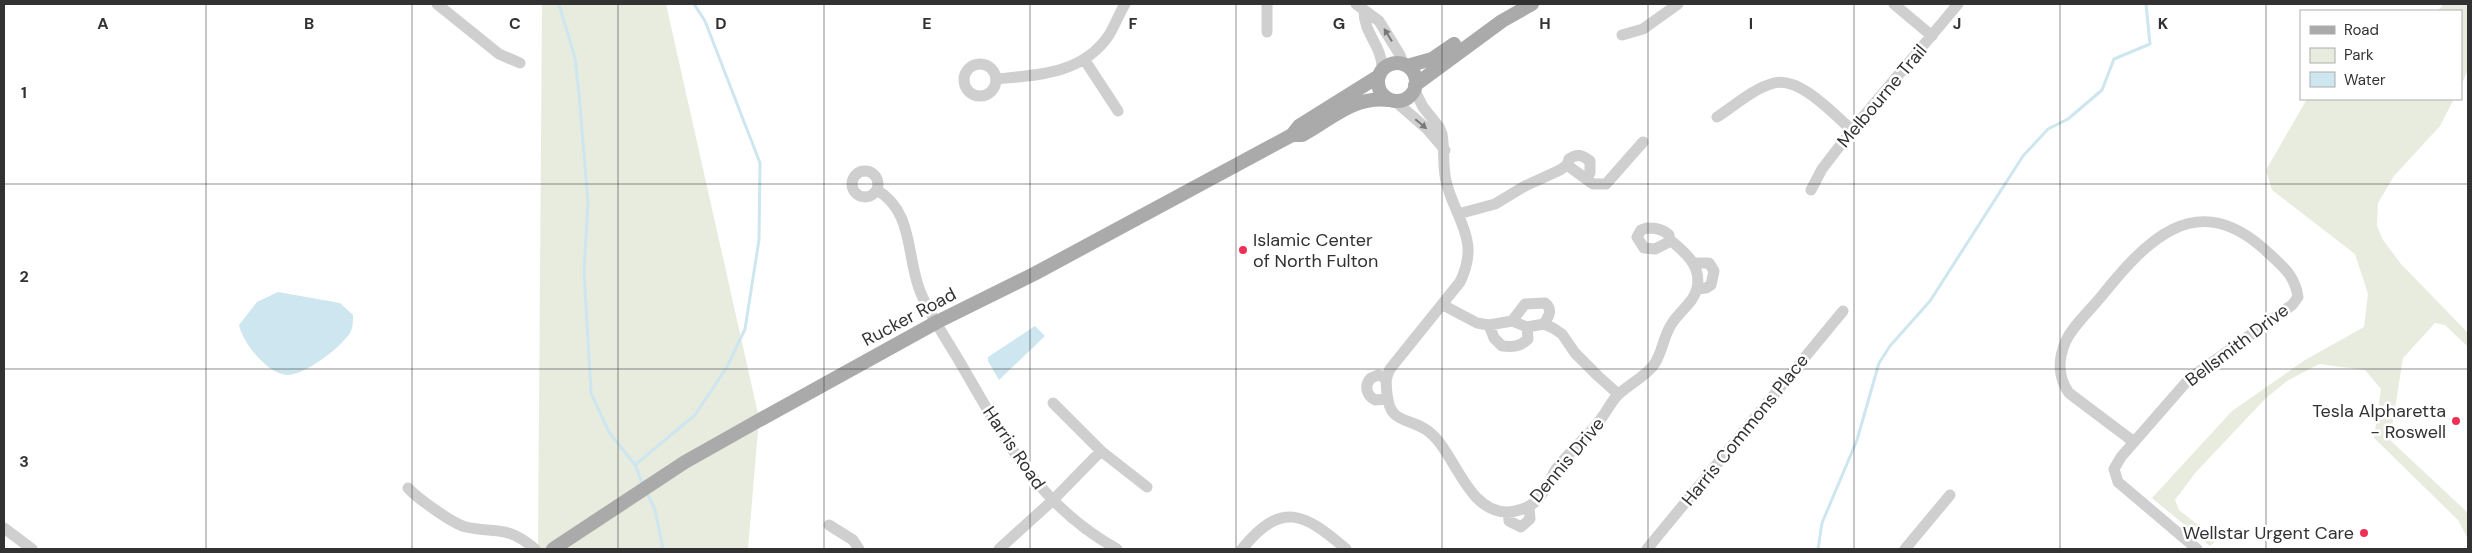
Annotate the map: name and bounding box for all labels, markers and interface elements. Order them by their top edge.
legend [2300,10,2462,100]
text: A [97,13,109,34]
text: B [304,13,314,34]
text: C [509,13,521,34]
text: D [715,13,727,34]
text: E [922,13,932,34]
text: F [1129,13,1138,34]
text: G [1333,13,1345,34]
text: H [1539,13,1551,34]
text: I [1749,13,1753,34]
text: J [1953,13,1961,34]
text: K [2158,13,2169,34]
text: Road [2344,20,2379,40]
one-way arrow [1383,28,1392,41]
street label: Melbourne Trail [1832,39,1932,153]
text: Park [2344,45,2374,65]
text: Water [2344,70,2386,90]
text: 1 [21,82,27,103]
one-way arrow [1414,119,1427,130]
place label: Islamic Center of North Fulton [1253,228,1378,273]
marker: Islamic Center of North Fulton [1237,244,1249,256]
text: 2 [19,266,29,287]
street label: Rucker Road [858,282,960,352]
street label: Bellsmith Drive [2181,298,2293,392]
street label: Harris Commons Place [1676,349,1814,511]
place label: Tesla Alpharetta - Roswell [2312,399,2446,444]
street label: Harris Road [977,402,1051,494]
street label: Dennis Drive [1524,412,1610,508]
marker: Tesla Alpharetta - Roswell [2450,415,2462,427]
text: 3 [19,451,29,472]
place label: Wellstar Urgent Care [2183,521,2354,545]
marker: Wellstar Urgent Care [2358,527,2370,539]

